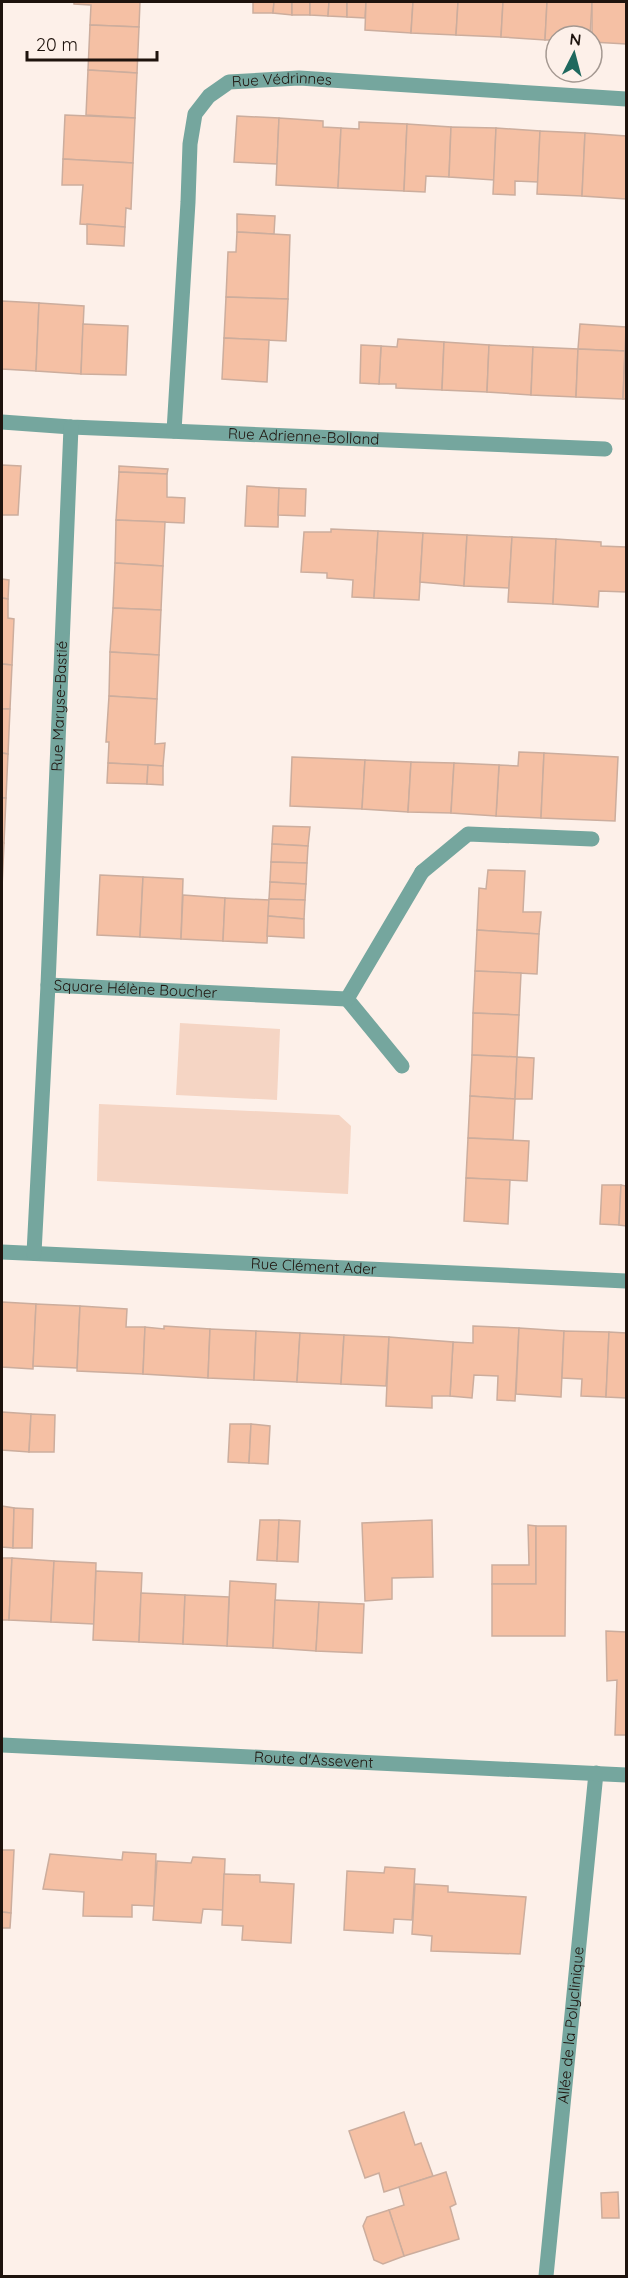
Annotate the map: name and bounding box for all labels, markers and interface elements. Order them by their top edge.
scale bar [27,24,158,62]
north arrow [544,24,604,84]
text: N [569,29,582,50]
text: 20 m [36,33,78,56]
street label: Rue Védrinnes [231,68,332,91]
street label: Rue Adrienne-Bolland [228,423,380,449]
street label: Rue Maryse-Bastié [47,640,71,772]
street label: Square Hélène Boucher [53,975,218,1002]
street label: Rue Clément Ader [250,1254,377,1278]
street label: Route d'Assevent [254,1747,374,1772]
street label: Allée de la Polyclinique [553,1946,588,2105]

